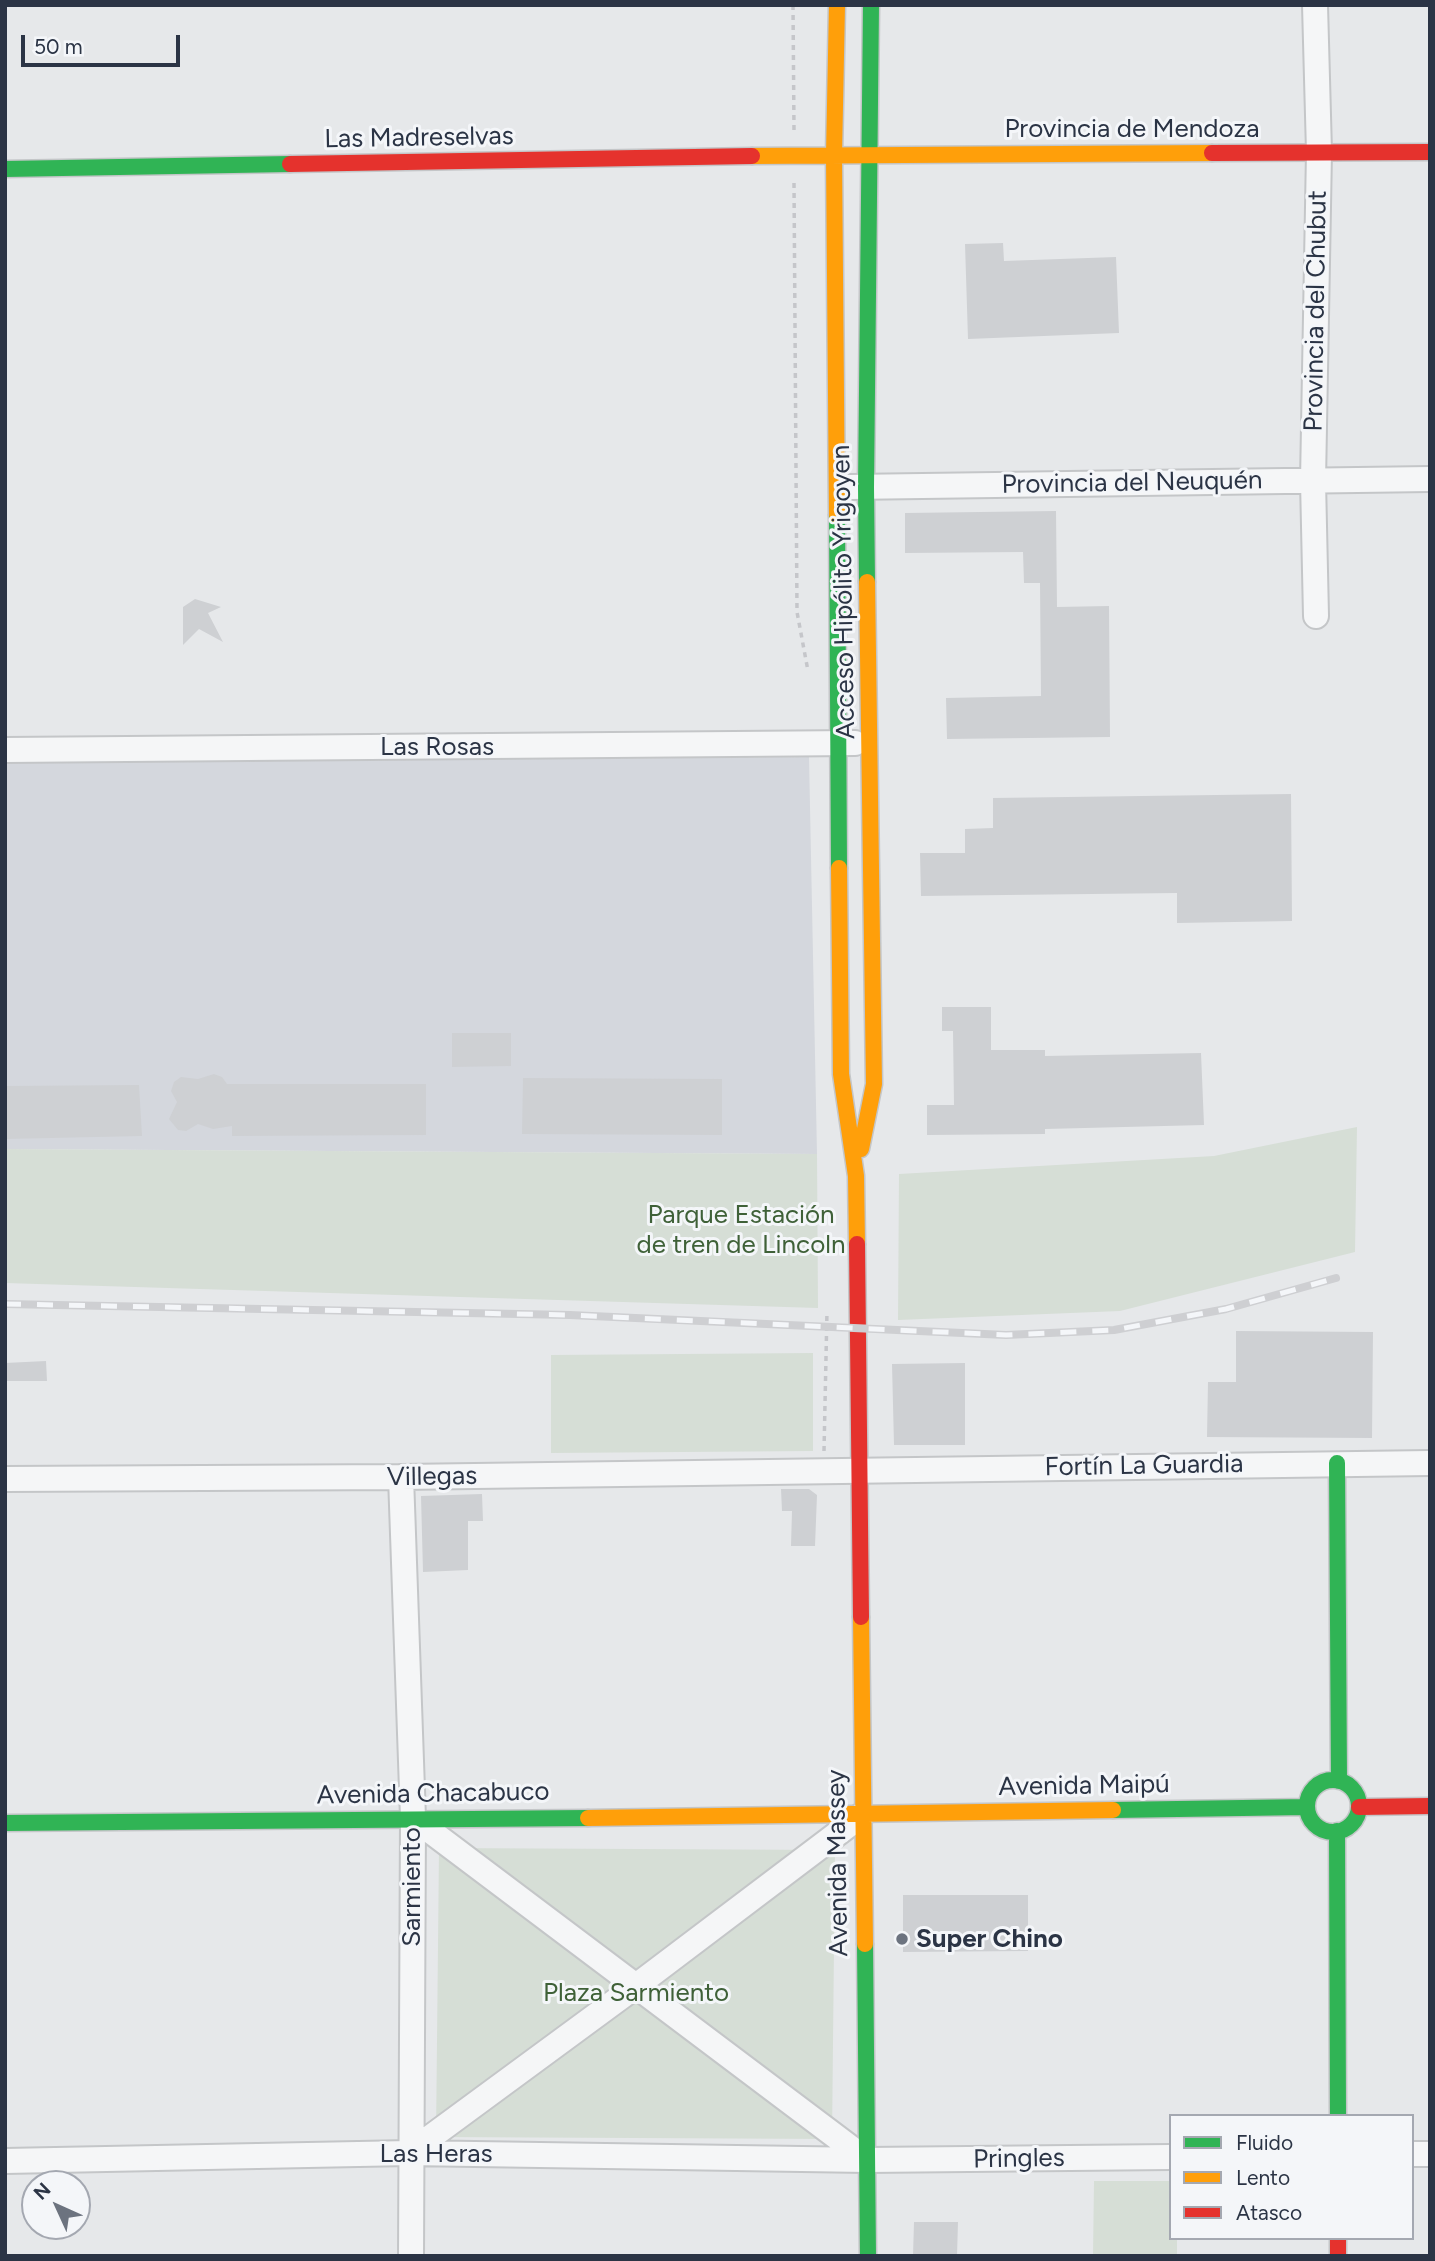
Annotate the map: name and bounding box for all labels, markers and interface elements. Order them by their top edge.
scale bar [24,21,184,65]
text: 50 m [34,34,83,59]
street label: Provincia de Mendoza [1004,113,1260,145]
street label: Las Madreselvas [324,121,514,155]
street label: Provincia del Chubut [1298,190,1334,432]
street label: Acceso Hipólito Yrigoyen [826,445,862,739]
street label: Provincia del Neuquén [1001,465,1263,501]
street label: Las Rosas [380,731,494,763]
park label: Parque Estación de tren de Lincoln [637,1199,845,1260]
street label: Fortín La Guardia [1044,1449,1244,1483]
street label: Villegas [387,1461,477,1493]
street label: Avenida Massey [821,1769,855,1957]
street label: Avenida Maipú [998,1769,1170,1803]
street label: Avenida Chacabuco [316,1776,550,1812]
street label: Sarmiento [396,1827,428,1947]
place label: Super Chino [916,1923,1063,1955]
marker: Super Chino [894,1931,910,1947]
park label: Plaza Sarmiento [543,1977,729,2009]
legend [1169,2114,1414,2240]
text: Fluido [1236,2130,1293,2155]
street label: Las Heras [379,2138,493,2170]
street label: Pringles [973,2143,1065,2175]
text: Lento [1236,2165,1290,2190]
north arrow [21,2170,91,2240]
text: N [29,2178,56,2205]
text: Atasco [1236,2200,1302,2225]

